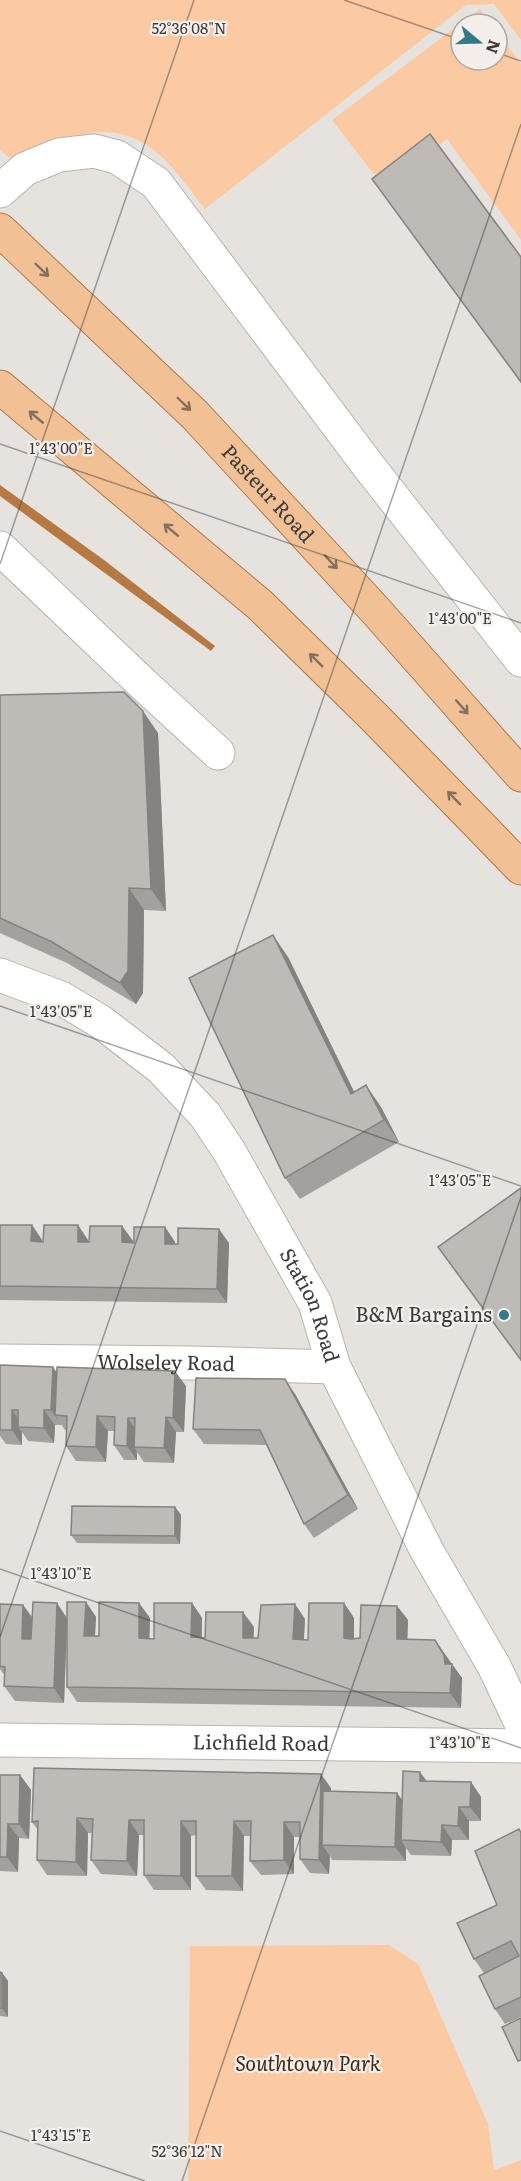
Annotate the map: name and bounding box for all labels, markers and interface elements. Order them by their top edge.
north arrow [449,12,509,72]
text: 52°36'08"N [152,16,226,39]
text: N [481,37,508,57]
one-way arrow [35,263,50,277]
one-way arrow [176,397,191,412]
one-way arrow [28,410,44,423]
text: 1°43'00"E [29,436,93,459]
street label: Pasteur Road [216,437,322,548]
one-way arrow [164,523,179,537]
one-way arrow [324,554,338,569]
text: 1°43'00"E [428,606,492,629]
one-way arrow [309,653,324,667]
one-way arrow [454,699,468,715]
one-way arrow [446,791,461,806]
text: 1°43'05"E [30,999,92,1022]
text: 1°43'05"E [429,1168,491,1191]
street label: Station Road [274,1242,349,1365]
place label: B&M Bargains [355,1298,492,1328]
marker: B&M Bargains [497,1308,511,1322]
street label: Wolseley Road [97,1345,235,1377]
text: 1°43'10"E [30,1561,92,1584]
street label: Lichfield Road [192,1725,330,1757]
text: 1°43'10"E [429,1730,491,1753]
park label: Southtown Park [235,2047,381,2077]
text: 1°43'15"E [31,2123,91,2146]
text: 52°36'12"N [151,2139,223,2162]

